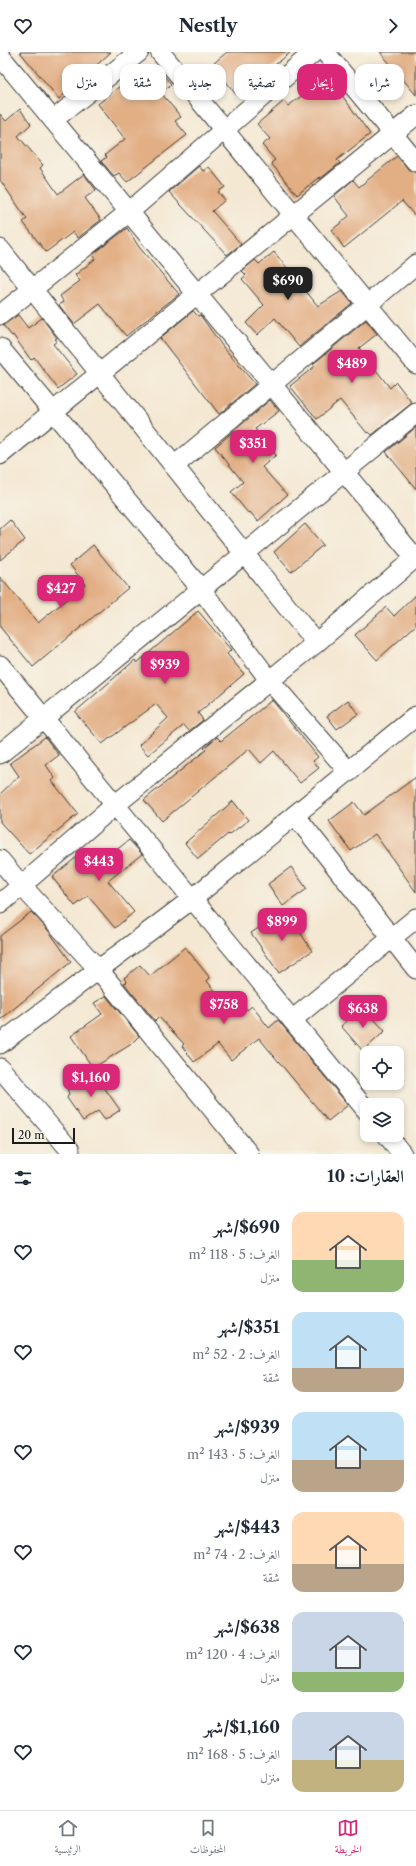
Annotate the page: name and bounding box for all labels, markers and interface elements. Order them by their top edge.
icon: heart [12,15,34,37]
text: Nestly [179,15,237,37]
icon: forward [382,15,404,37]
chip: منزل [62,64,112,100]
chip: شقة [120,64,166,100]
chip: جديد [174,64,226,100]
chip: تصفية [234,64,289,100]
chip: إيجار [297,64,347,100]
chip: شراء [355,64,404,100]
pin: $690 [264,267,312,301]
text: $690 [272,272,304,288]
pin: $489 [328,350,376,384]
text: $489 [337,355,367,371]
pin: $351 [229,430,277,464]
text: $351 [239,435,267,451]
pin: $427 [37,575,85,609]
text: $427 [46,580,76,596]
pin: $939 [141,651,189,685]
text: $939 [150,656,180,672]
pin: $443 [75,848,123,882]
text: $443 [84,853,114,869]
pin: $899 [258,908,306,942]
text: $899 [267,913,297,929]
pin: $758 [200,991,248,1025]
pin: $638 [339,995,387,1029]
text: $758 [209,996,239,1012]
text: $638 [348,1000,378,1016]
map controls [360,1046,404,1142]
button: locate [360,1046,404,1090]
pin: $1,160 [58,1064,124,1098]
text: $1,160 [72,1069,110,1085]
button: layers [360,1098,404,1142]
scale bar [12,1126,75,1145]
text: 20 m [18,1128,44,1142]
text: العقارات: 10 [327,1166,404,1186]
icon: filters [12,1167,34,1189]
text: $690/شهر [214,1217,280,1237]
icon: home [324,1228,372,1276]
icon: heart [12,1241,34,1263]
text: الغرف: 5 · 118 m² [189,1246,280,1262]
text: منزل [260,1269,280,1285]
text: $351/شهر [218,1317,280,1337]
icon: home [324,1328,372,1376]
icon: heart [12,1341,34,1363]
text: الغرف: 2 · 52 m² [192,1346,280,1362]
text: شقة [263,1369,280,1385]
text: $939/شهر [215,1417,280,1437]
icon: home [324,1428,372,1476]
icon: heart [12,1441,34,1463]
text: الغرف: 5 · 143 m² [187,1446,280,1462]
text: منزل [260,1469,280,1485]
text: $443/شهر [215,1517,280,1537]
icon: home [324,1528,372,1576]
icon: heart [12,1541,34,1563]
text: الغرف: 2 · 74 m² [193,1546,280,1562]
text: شقة [263,1569,280,1585]
text: $638/شهر [214,1617,280,1637]
icon: home [324,1628,372,1676]
icon: heart [12,1641,34,1663]
text: الغرف: 4 · 120 m² [186,1646,280,1662]
text: منزل [260,1669,280,1685]
text: $1,160/شهر [204,1717,280,1737]
icon: home [324,1728,372,1776]
icon: heart [12,1741,34,1763]
text: الغرف: 5 · 168 m² [186,1746,280,1762]
text: منزل [260,1769,280,1785]
tab: الرئيسية [54,1817,81,1860]
tab: المحفوظات [190,1817,226,1860]
tab: الخريطة [335,1817,362,1860]

